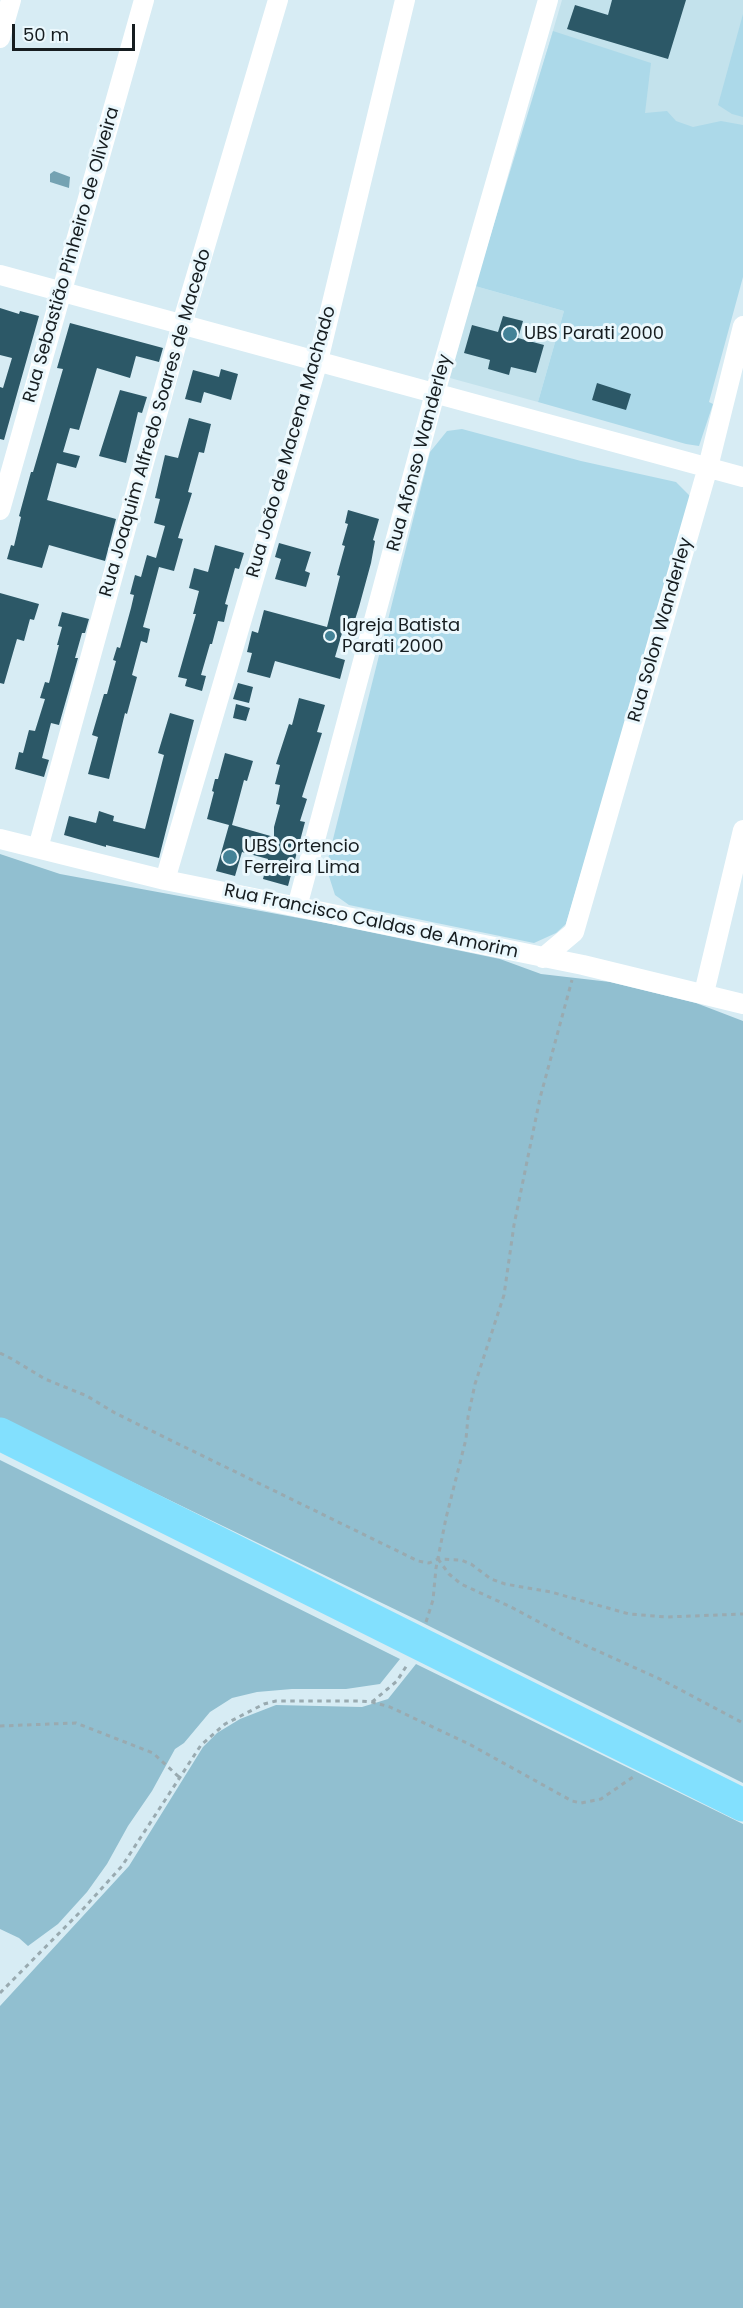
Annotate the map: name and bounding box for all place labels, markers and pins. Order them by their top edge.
place label: UBS Parati 2000 [524,323,664,345]
marker: UBS Parati 2000 [501,325,519,343]
place label: Igreja Batista Parati 2000 [342,615,460,658]
marker: Igreja Batista Parati 2000 [323,629,337,643]
place label: UBS Ortencio Ferreira Lima [244,836,360,878]
marker: UBS Ortencio Ferreira Lima [221,848,239,866]

